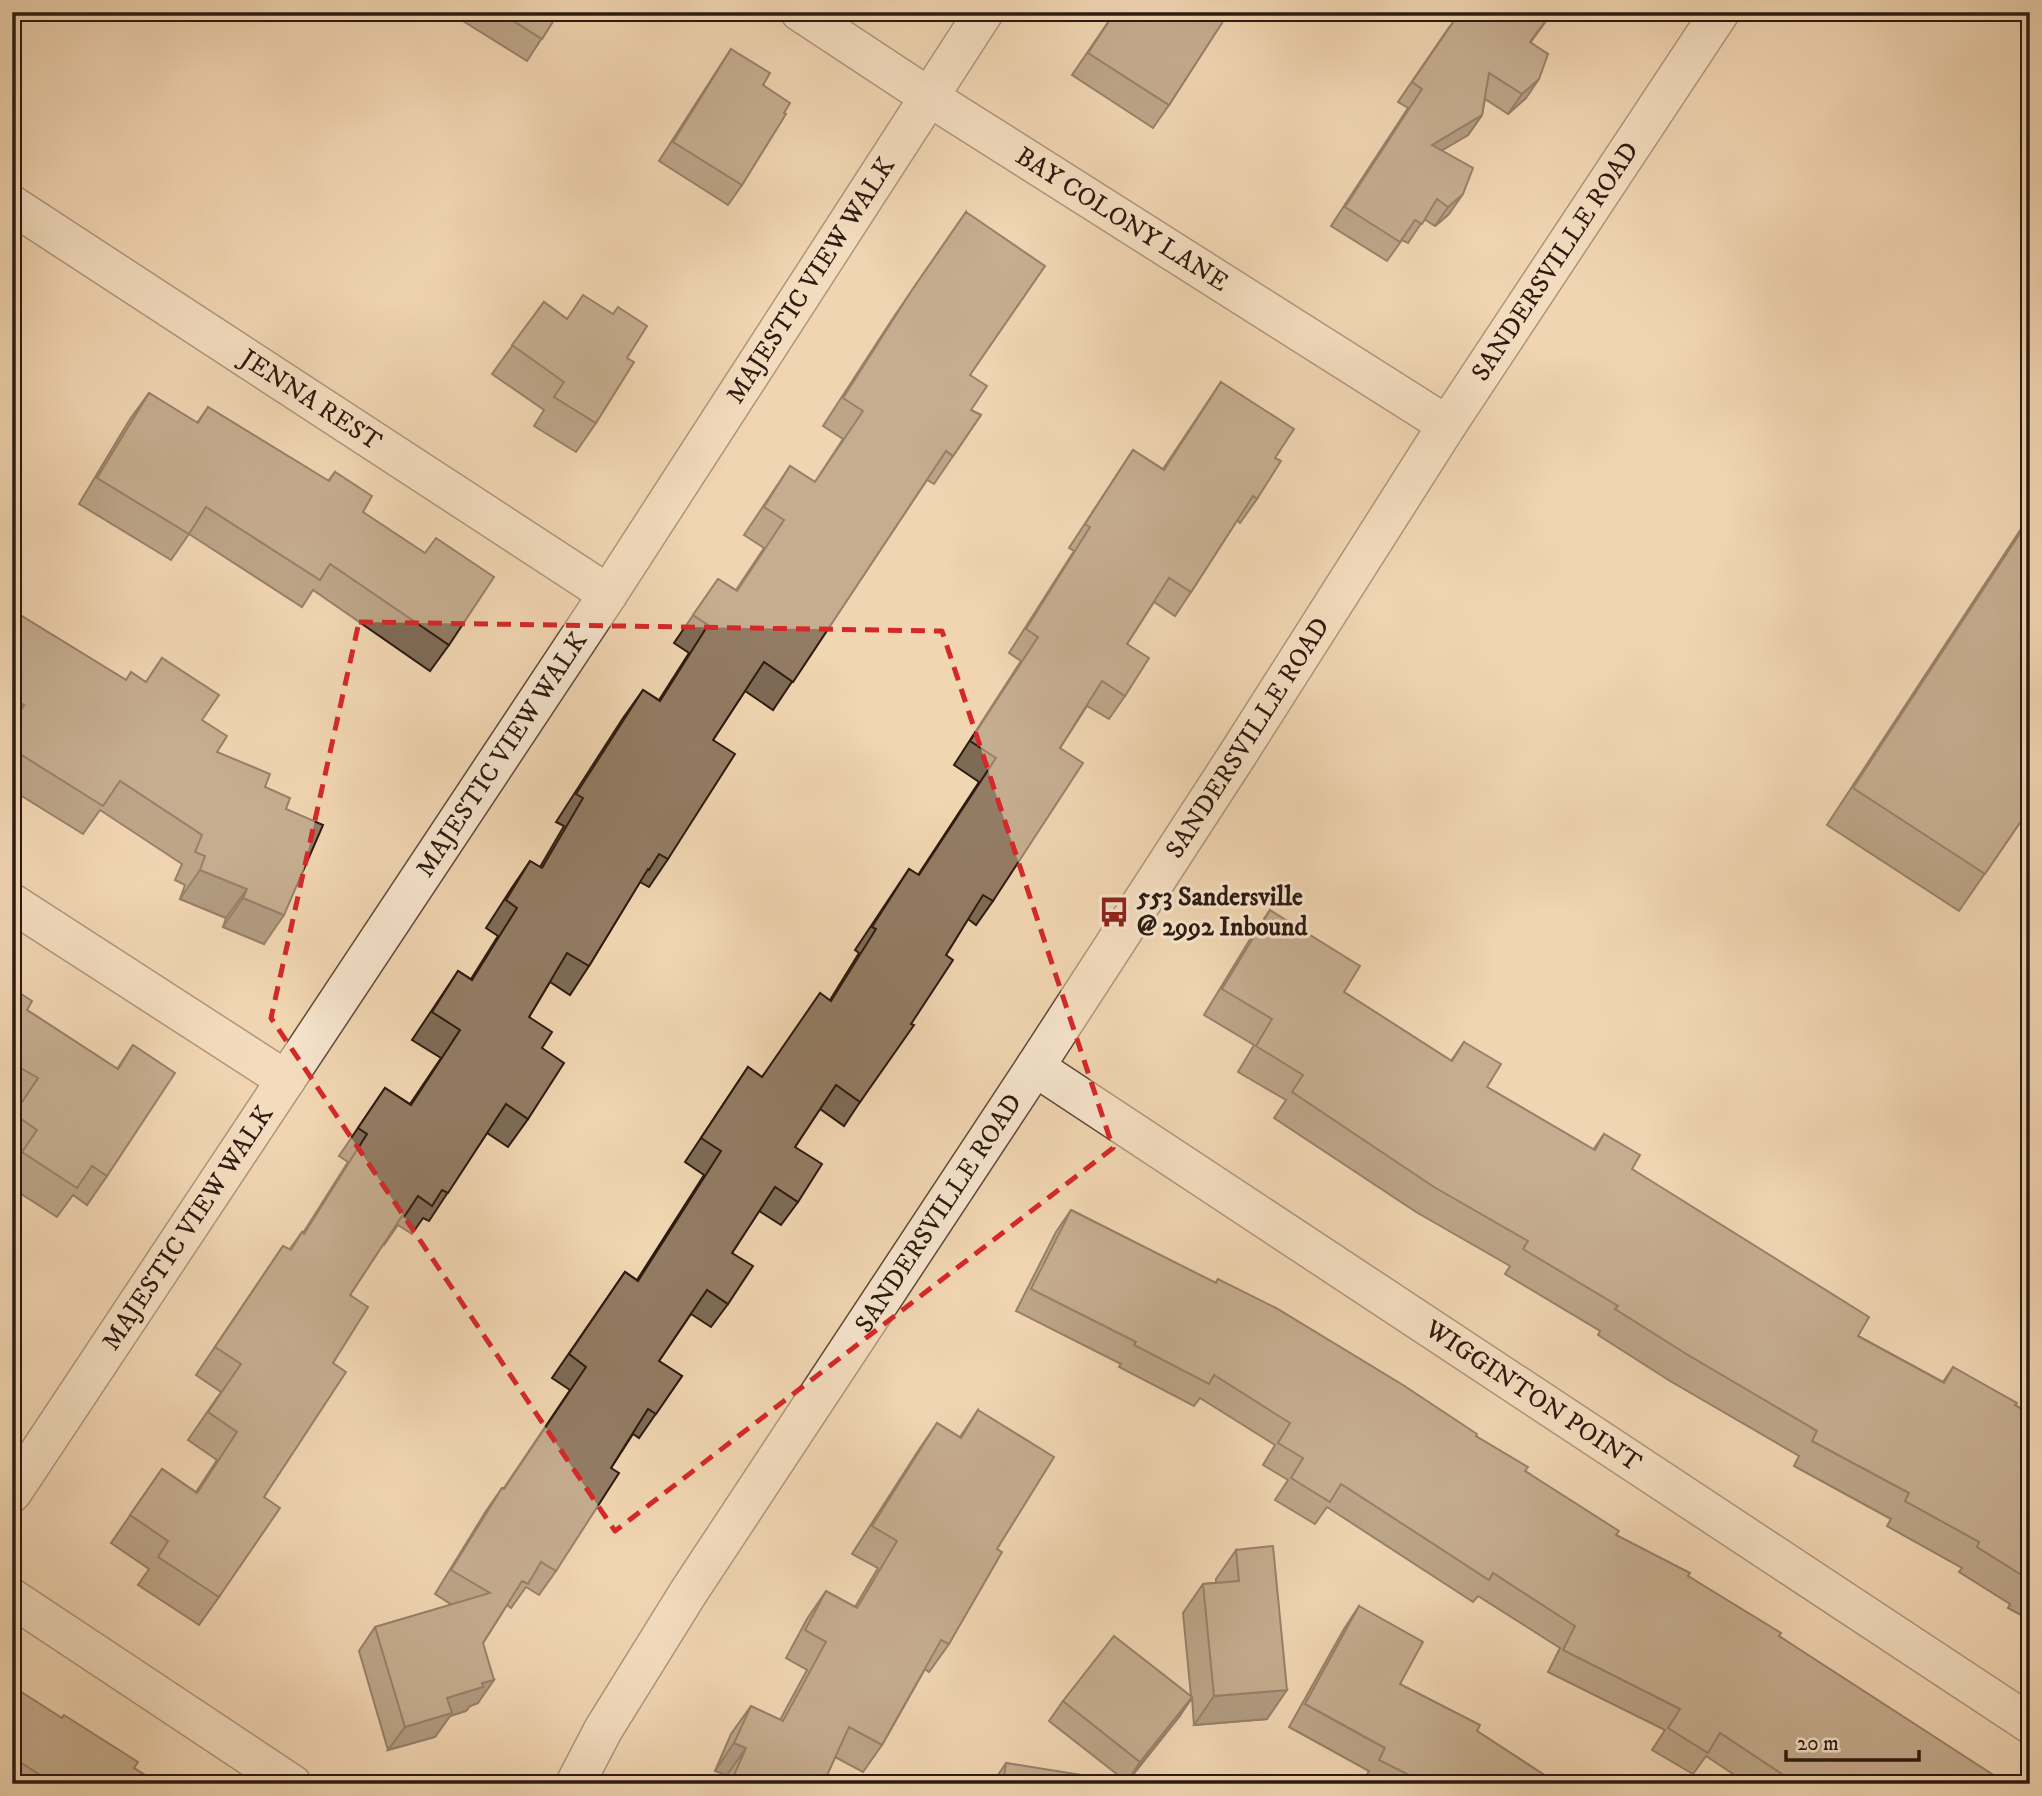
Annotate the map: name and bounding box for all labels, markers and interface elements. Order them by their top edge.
street label: SANDERSVILLE ROAD [1464,136,1646,387]
street label: BAY COLONY LANE [1009,140,1235,299]
street label: MAJESTIC VIEW WALK [719,150,903,410]
street label: JENNA REST [232,341,388,458]
street label: SANDERSVILLE ROAD [1158,611,1337,865]
street label: MAJESTIC VIEW WALK [408,625,595,883]
place label: 553 Sandersville @ 2992 Inbound [1136,881,1309,944]
bus stop icon: 553 Sandersville @ 2992 Inbound [1097,895,1131,929]
street label: SANDERSVILLE ROAD [848,1087,1029,1339]
street label: MAJESTIC VIEW WALK [95,1099,281,1357]
street label: WIGGINTON POINT [1418,1312,1648,1479]
scale bar [1786,1719,1920,1763]
text: 20 m [1797,1731,1839,1757]

